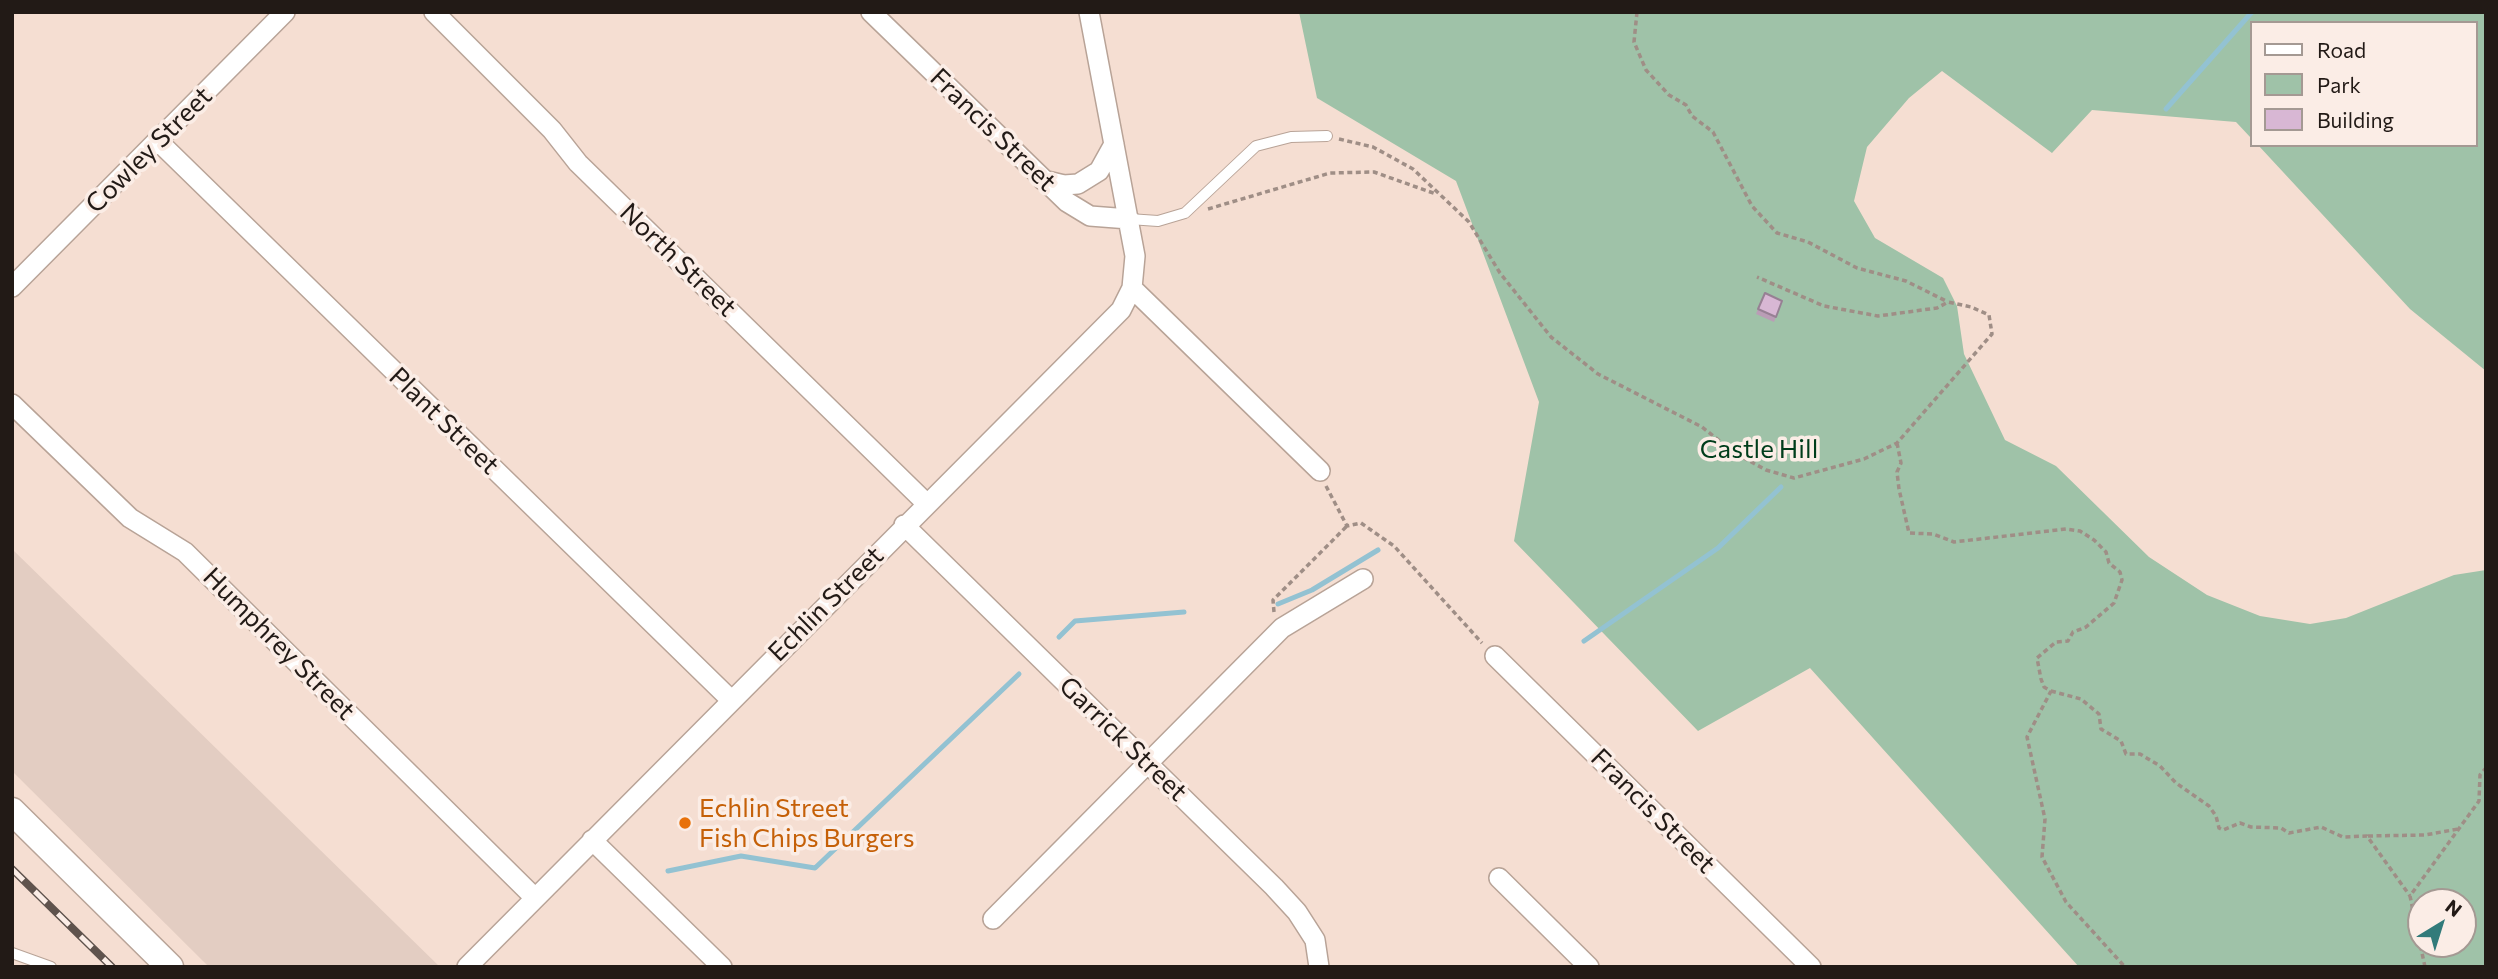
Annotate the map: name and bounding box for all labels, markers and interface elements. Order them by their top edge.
legend [2250,21,2477,147]
text: Road [2317,37,2366,62]
street label: Francis Street [924,62,1062,198]
text: Park [2317,72,2361,97]
street label: Cowley Street [79,80,219,220]
text: Building [2317,107,2394,132]
street label: North Street [613,197,743,323]
street label: Plant Street [383,361,505,481]
park label: Castle Hill [1700,433,1818,465]
street label: Echlin Street [762,540,890,668]
street label: Humphrey Street [196,561,362,727]
street label: Garrick Street [1053,670,1193,808]
street label: Francis Street [1584,742,1722,880]
place label: Echlin Street Fish Chips Burgers [699,792,915,854]
marker: Echlin Street Fish Chips Burgers [677,815,693,831]
north arrow [2407,888,2477,958]
text: N [2441,894,2467,921]

